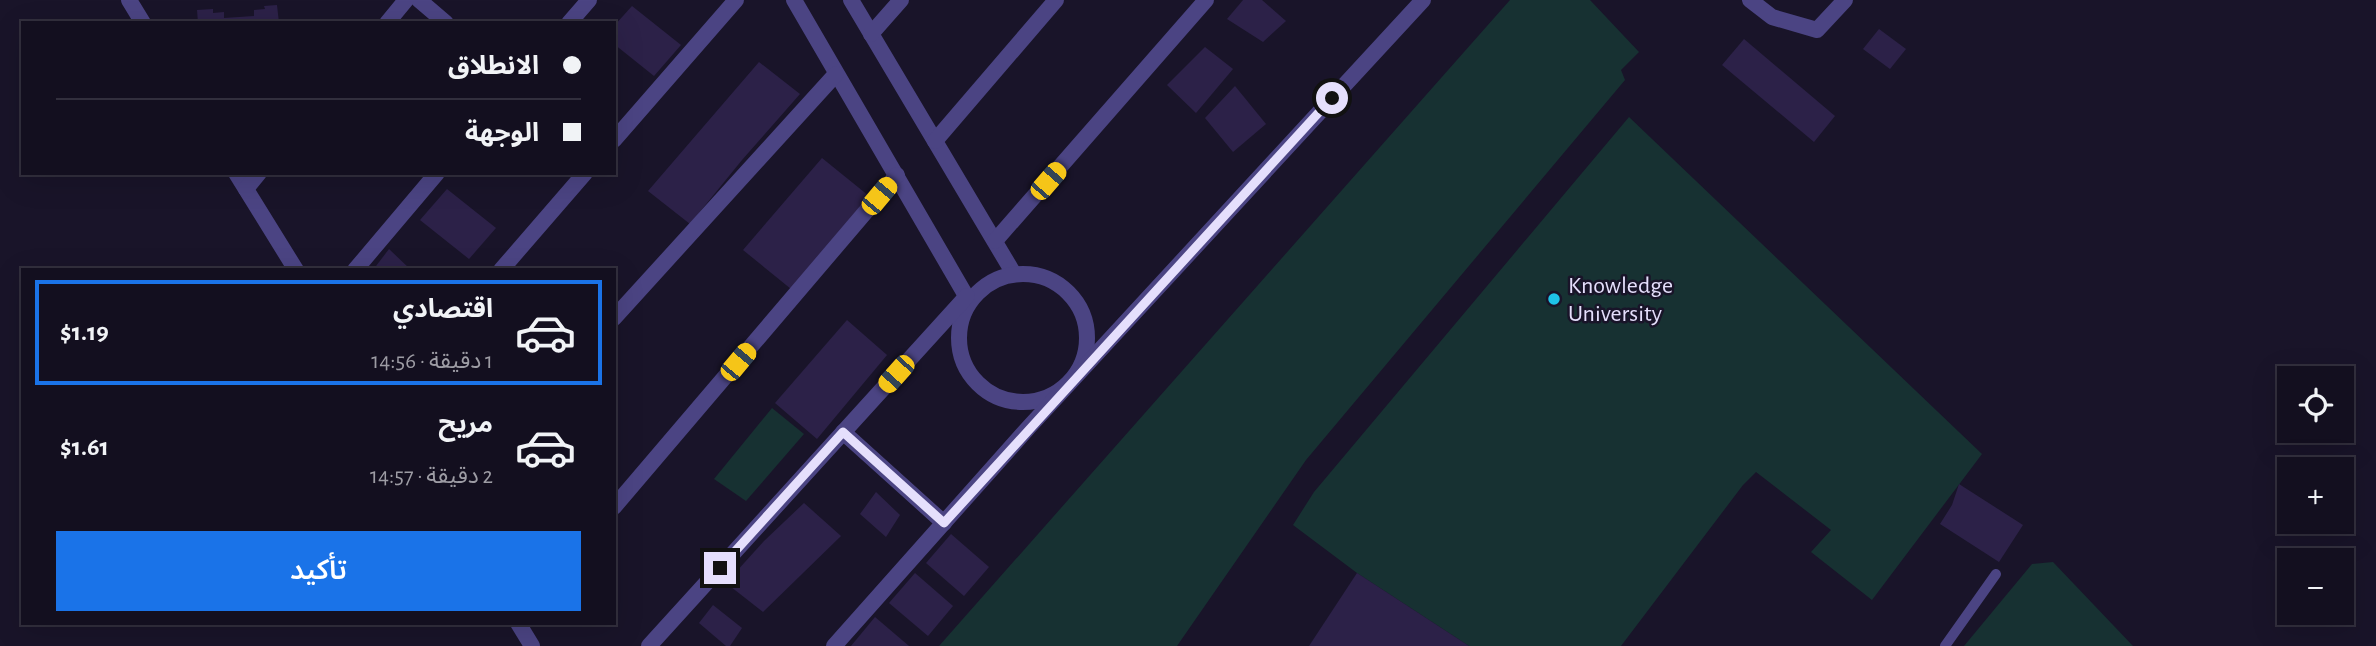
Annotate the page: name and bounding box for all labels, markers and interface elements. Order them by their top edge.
text: الانطلاق [448,53,539,79]
route start [1316,82,1348,114]
text: الوجهة [465,120,539,146]
car [1027,158,1070,204]
car [858,173,901,219]
place label: Knowledge University [1568,274,1673,326]
marker: Knowledge University [1546,291,1562,307]
text: اقتصادي [393,296,493,322]
icon: car [514,301,577,364]
text: $1.19 [60,319,109,345]
car [717,339,760,385]
text: 1 دقيقة · 14:56 [371,350,493,373]
car [875,351,918,397]
map controls [2277,366,2354,625]
button: locate [2277,366,2354,443]
text: مريح [438,411,493,437]
icon: car [514,416,577,479]
text: $1.61 [60,434,109,460]
button: + [2277,457,2354,534]
text: 2 دقيقة · 14:57 [370,465,493,488]
button: تأكيد [56,531,581,611]
button: − [2277,548,2354,625]
route end [704,552,736,584]

